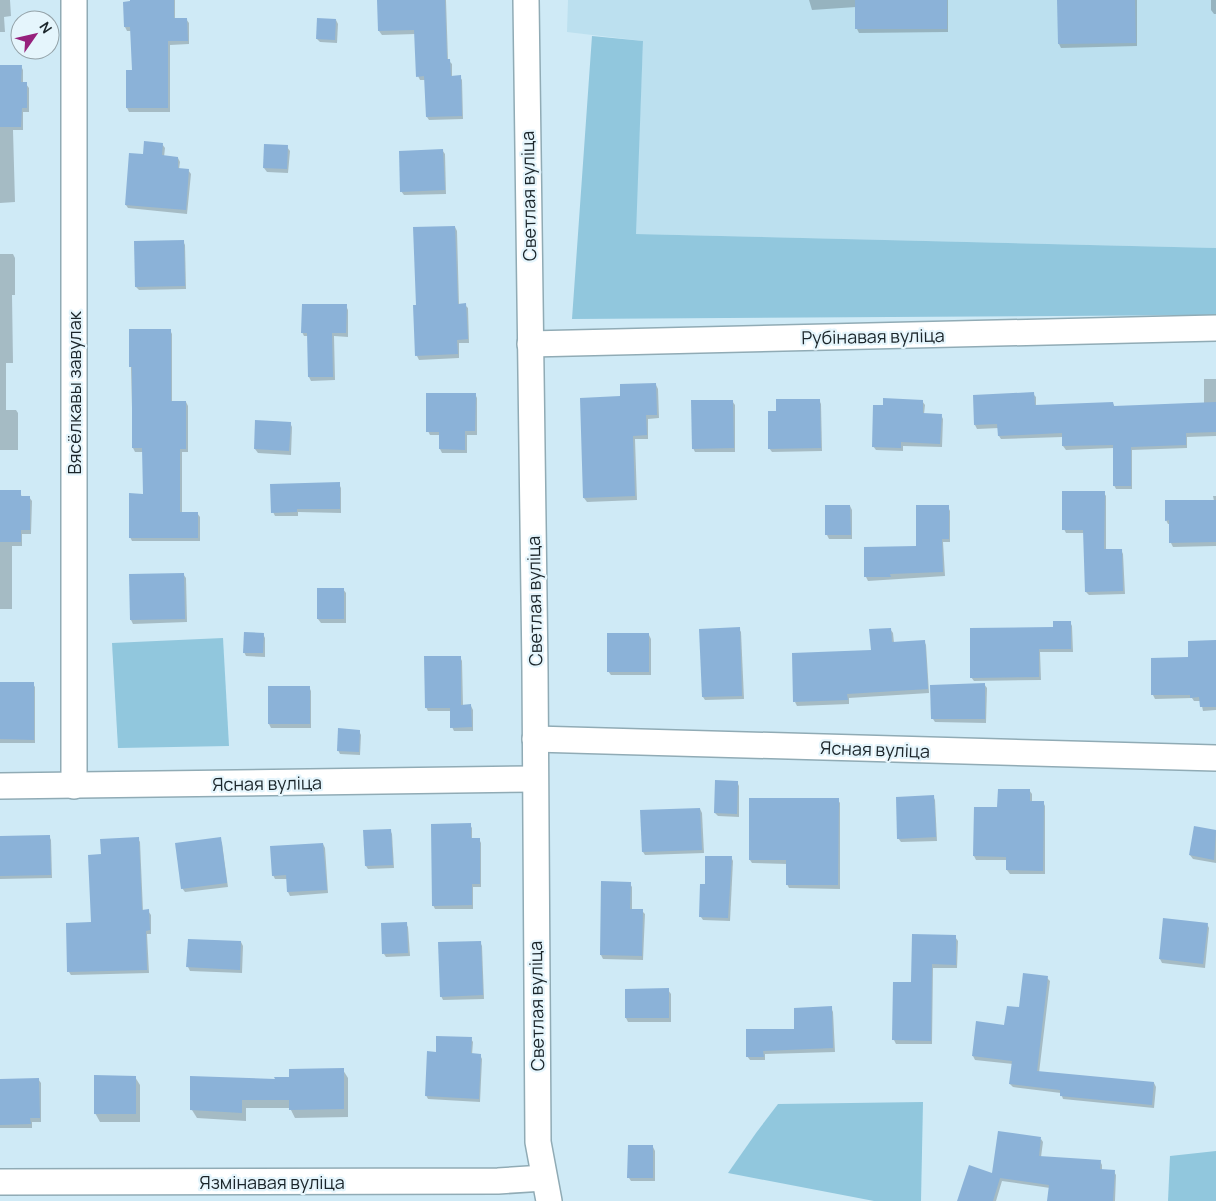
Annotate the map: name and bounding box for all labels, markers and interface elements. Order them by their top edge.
north arrow [10,10,60,60]
text: N [36,18,57,37]
street label: Светлая вуліца [515,131,541,261]
street label: Вясёлкавы завулак [62,310,86,475]
street label: Рубінавая вуліца [801,323,945,349]
street label: Светлая вуліца [521,536,547,666]
street label: Ясная вуліца [820,735,930,763]
street label: Ясная вуліца [212,770,322,796]
street label: Светлая вуліца [523,941,549,1071]
street label: Язмінавая вуліца [199,1170,345,1194]

